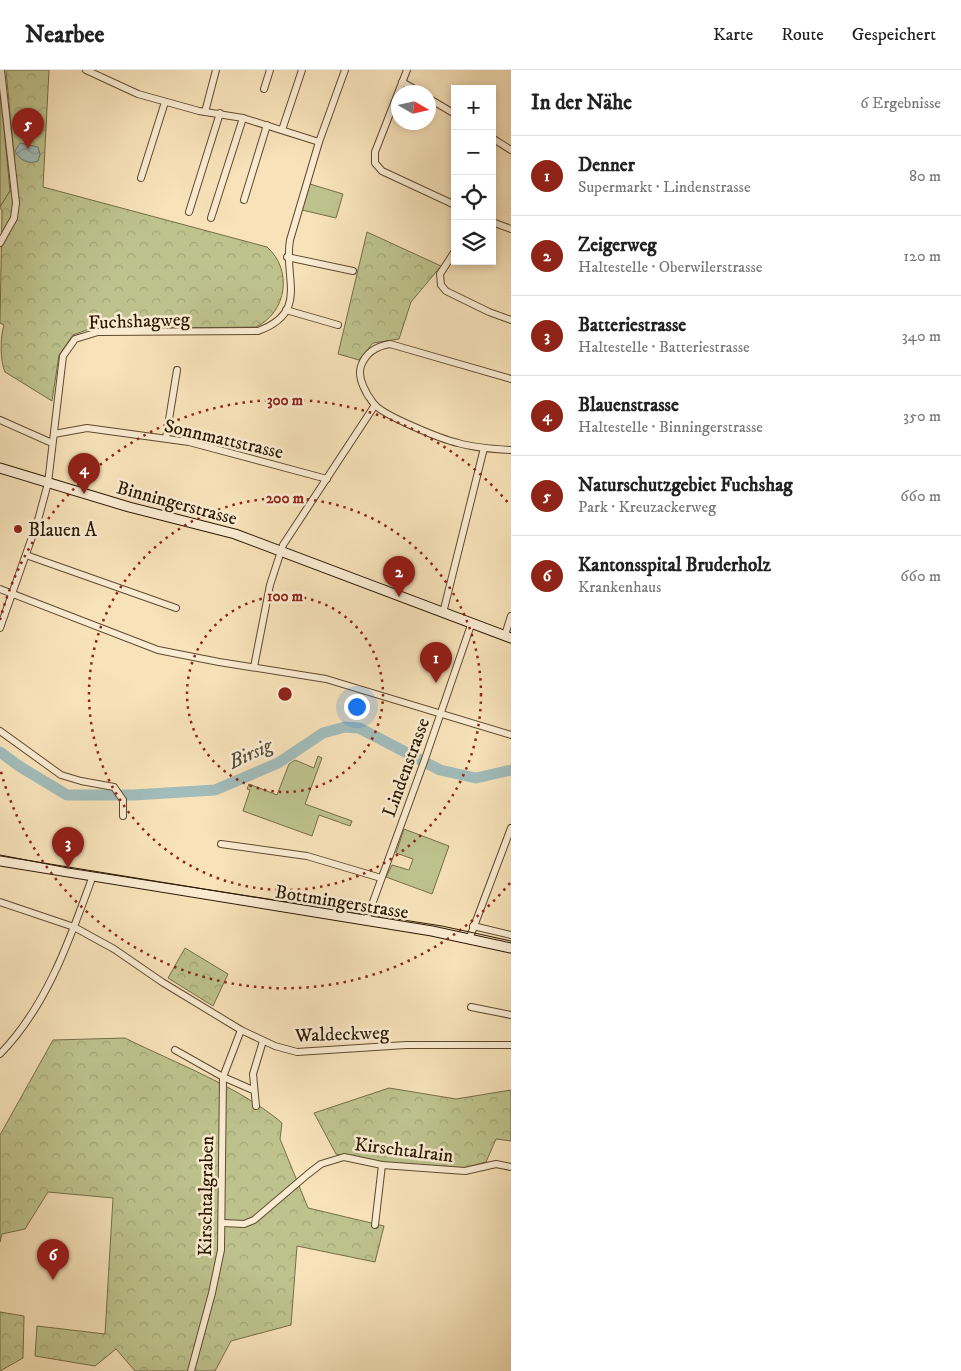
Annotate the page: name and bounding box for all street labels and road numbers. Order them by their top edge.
street label: Fuchshagweg [88,308,191,335]
street label: Sonnmattstrasse [162,415,286,464]
street label: Binningerstrasse [114,476,240,531]
street label: Lindenstrasse [378,715,435,820]
street label: Bottmingerstrasse [273,881,410,924]
street label: Waldeckweg [294,1021,390,1048]
street label: Kirschtalrain [353,1133,455,1168]
street label: Kirschtalgraben [194,1135,219,1257]

